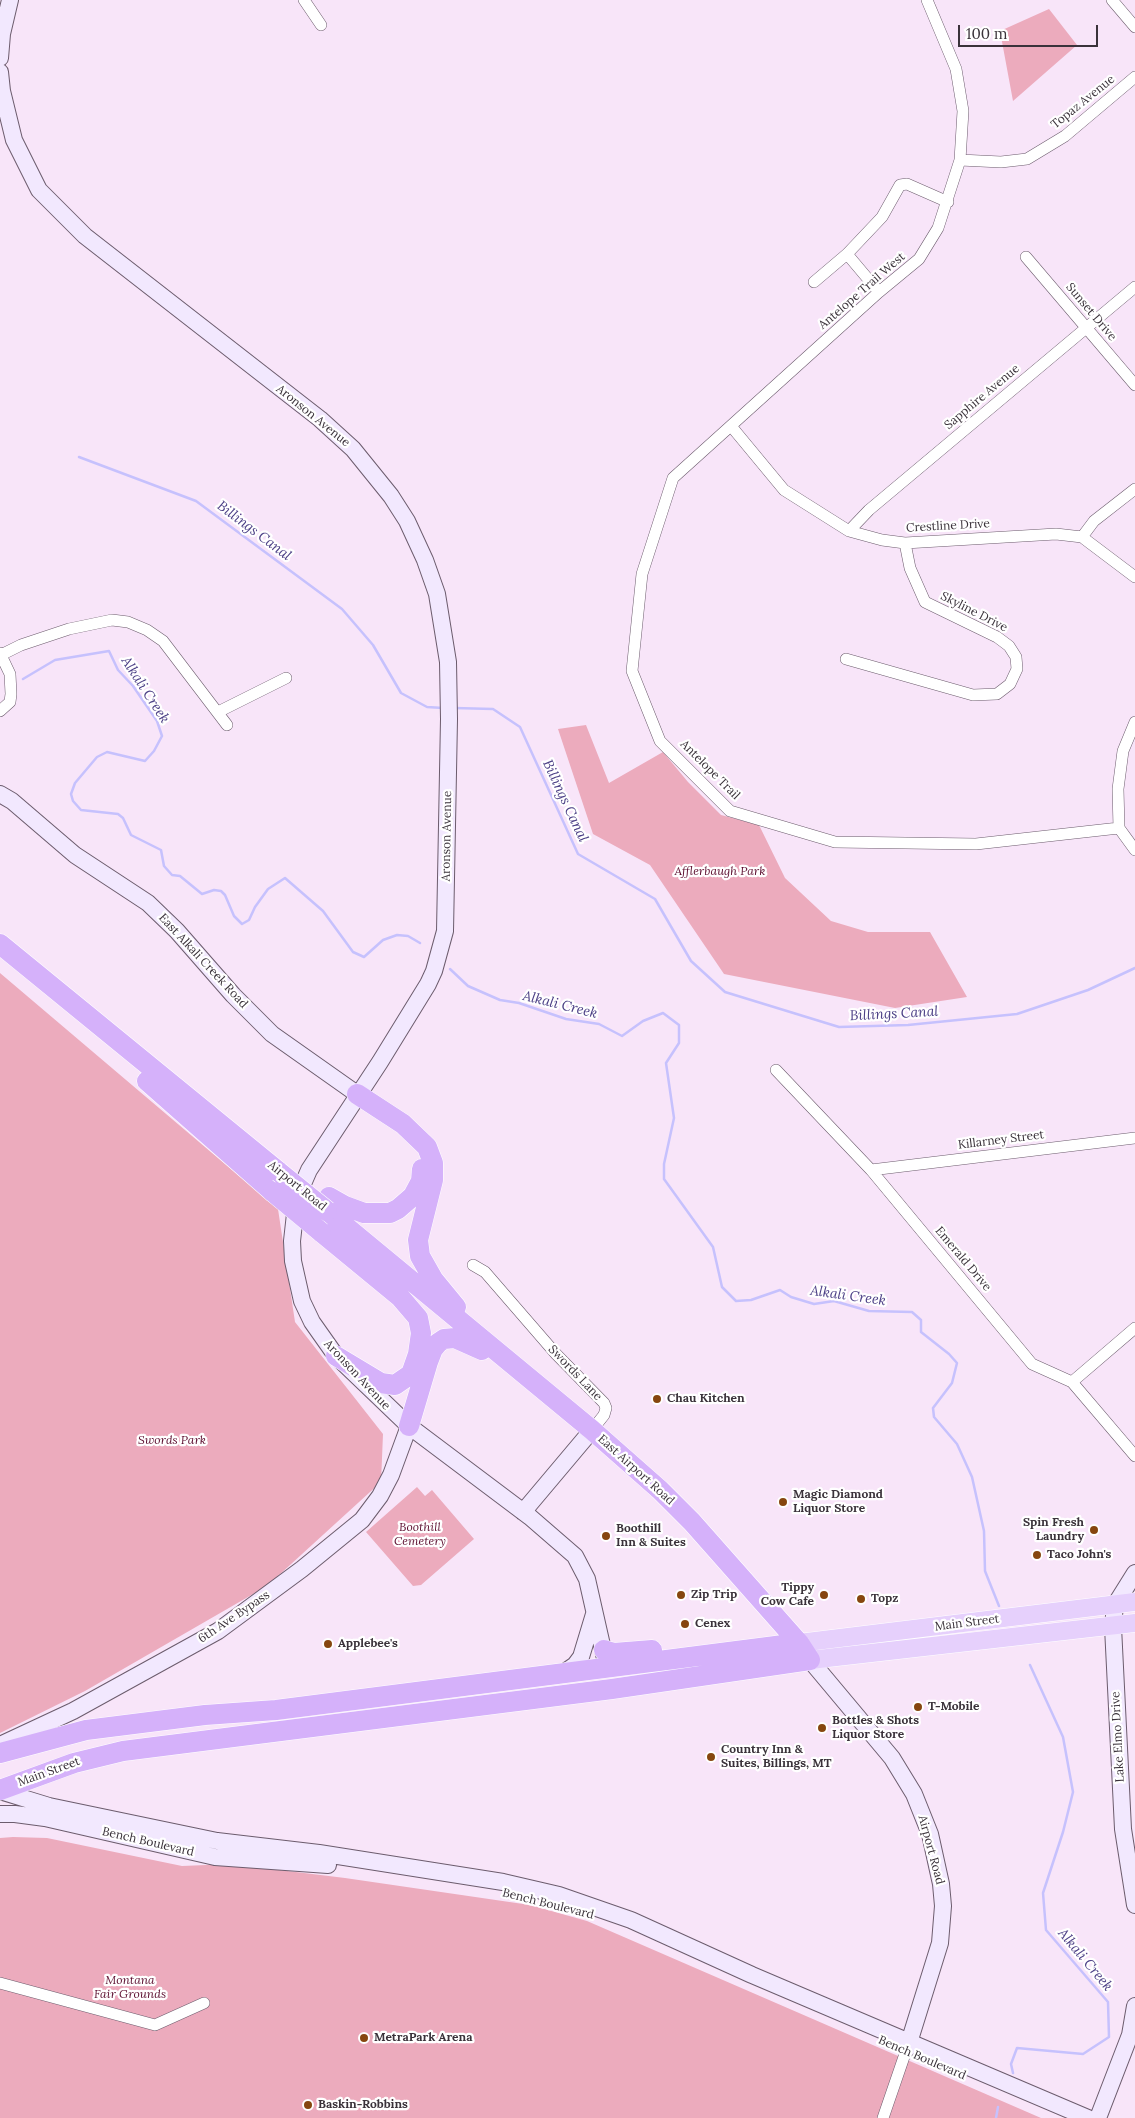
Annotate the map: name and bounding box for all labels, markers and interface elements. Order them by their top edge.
scale bar [960,15,1100,47]
text: 100 m [966,24,1007,43]
street label: Topaz Avenue [1048,72,1118,132]
street label: Antelope Trail West [816,250,908,332]
street label: Sunset Drive [1063,280,1119,344]
street label: Sapphire Avenue [942,361,1022,433]
street label: Aronson Avenue [273,382,353,450]
water label: Billings Canal [214,498,294,564]
street label: Crestline Drive [906,517,990,535]
street label: Skyline Drive [938,589,1010,635]
water label: Alkali Creek [117,653,173,727]
street label: Antelope Trail [677,737,743,803]
water label: Billings Canal [539,757,591,845]
street label: Aronson Avenue [439,791,455,881]
park label: Afflerbaugh Park [674,865,766,879]
street label: East Alkali Creek Road [155,911,251,1011]
water label: Alkali Creek [521,988,599,1022]
water label: Billings Canal [849,1003,939,1025]
street label: Killarney Street [957,1128,1045,1152]
street label: Airport Road [265,1158,329,1214]
street label: Emerald Drive [932,1224,994,1294]
water label: Alkali Creek [809,1282,887,1310]
street label: Aronson Avenue [321,1337,393,1413]
street label: Swords Lane [545,1342,605,1404]
place label: Chau Kitchen [667,1392,745,1406]
marker: Chau Kitchen [651,1393,663,1405]
street label: East Airport Road [595,1432,677,1508]
park label: Swords Park [138,1434,206,1448]
place label: Magic Diamond Liquor Store [793,1488,883,1516]
marker: Magic Diamond Liquor Store [777,1496,789,1508]
place label: Spin Fresh Laundry [1023,1516,1084,1544]
park label: Boothill Cemetery [394,1521,446,1549]
place label: Boothill Inn & Suites [616,1522,686,1550]
marker: Spin Fresh Laundry [1088,1524,1100,1536]
marker: Boothill Inn & Suites [600,1530,612,1542]
place label: Taco John's [1047,1548,1111,1562]
marker: Taco John's [1031,1549,1043,1561]
place label: Tippy Cow Cafe [761,1581,814,1609]
street label: 6th Ave Bypass [196,1588,272,1646]
place label: Zip Trip [691,1588,737,1602]
marker: Zip Trip [675,1589,687,1601]
marker: Tippy Cow Cafe [818,1589,830,1601]
place label: Topz [871,1592,898,1606]
marker: Topz [855,1593,867,1605]
street label: Main Street [934,1612,1000,1634]
place label: Cenex [695,1617,730,1631]
marker: Cenex [679,1618,691,1630]
place label: Applebee's [338,1637,398,1651]
marker: Applebee's [322,1638,334,1650]
street label: Lake Elmo Drive [1108,1691,1128,1783]
place label: T-Mobile [928,1700,980,1714]
marker: T-Mobile [912,1701,924,1713]
place label: Bottles & Shots Liquor Store [832,1714,919,1742]
marker: Bottles & Shots Liquor Store [816,1722,828,1734]
place label: Country Inn & Suites, Billings, MT [721,1743,832,1771]
marker: Country Inn & Suites, Billings, MT [705,1751,717,1763]
street label: Main Street [16,1754,82,1790]
street label: Airport Road [915,1814,947,1886]
street label: Bench Boulevard [101,1824,195,1860]
street label: Bench Boulevard [501,1886,595,1922]
water label: Alkali Creek [1054,1925,1116,1995]
park label: Montana Fair Grounds [94,1974,166,2002]
place label: MetraPark Arena [374,2031,473,2045]
marker: MetraPark Arena [358,2032,370,2044]
street label: Bench Boulevard [876,2033,968,2083]
place label: Baskin-Robbins [318,2098,408,2112]
marker: Baskin-Robbins [302,2099,314,2111]

